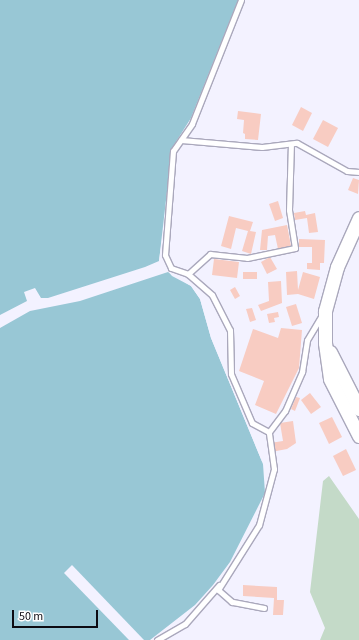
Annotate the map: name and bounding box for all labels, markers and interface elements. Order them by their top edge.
scale bar [14,602,100,628]
text: 50 m [19,608,43,625]

